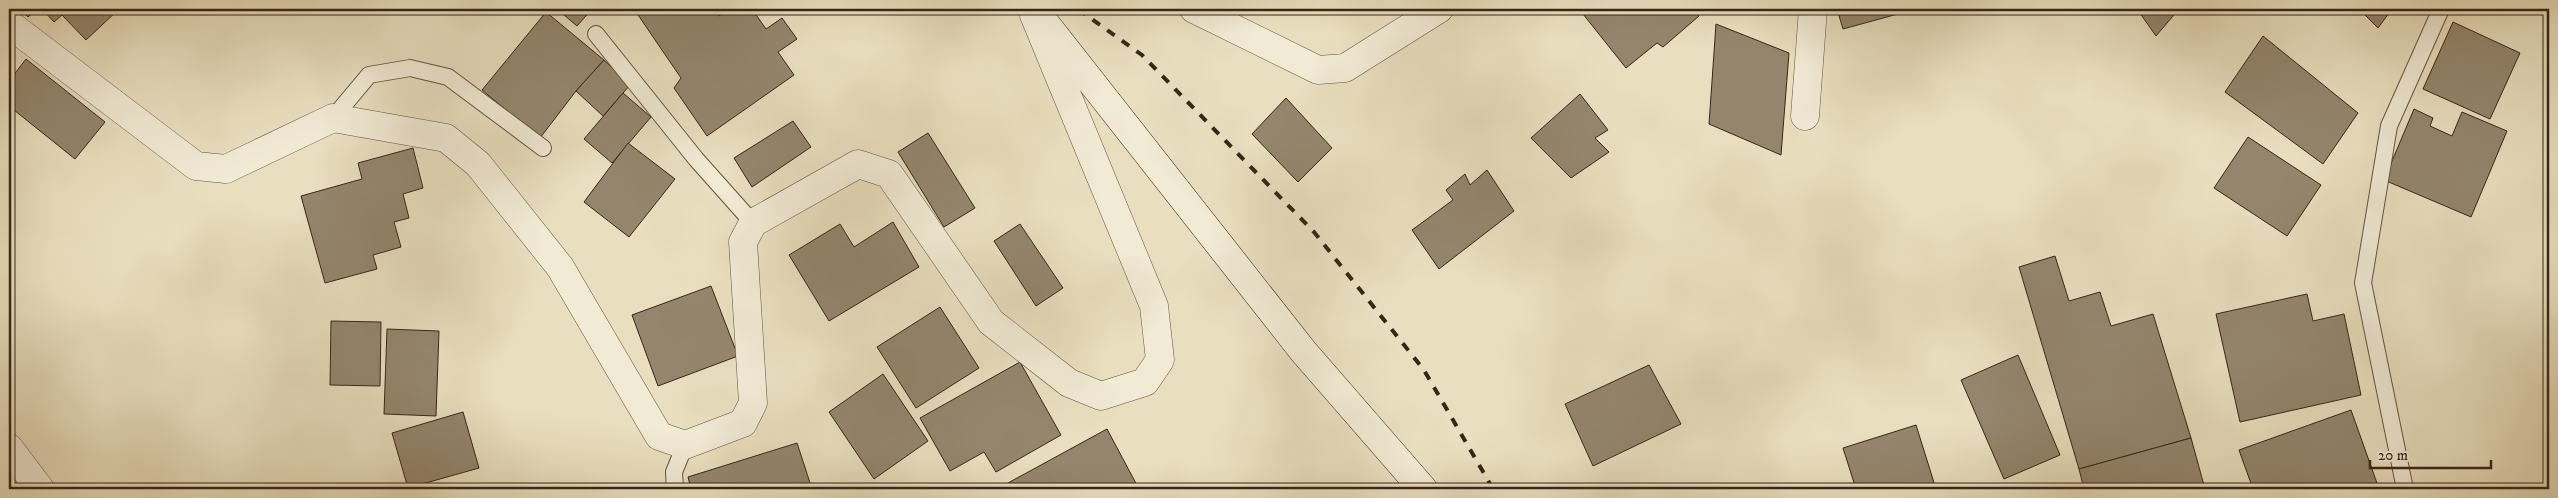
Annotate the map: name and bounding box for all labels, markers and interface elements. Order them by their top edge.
scale bar [2370,438,2492,470]
text: 20 m [2378,446,2408,465]

